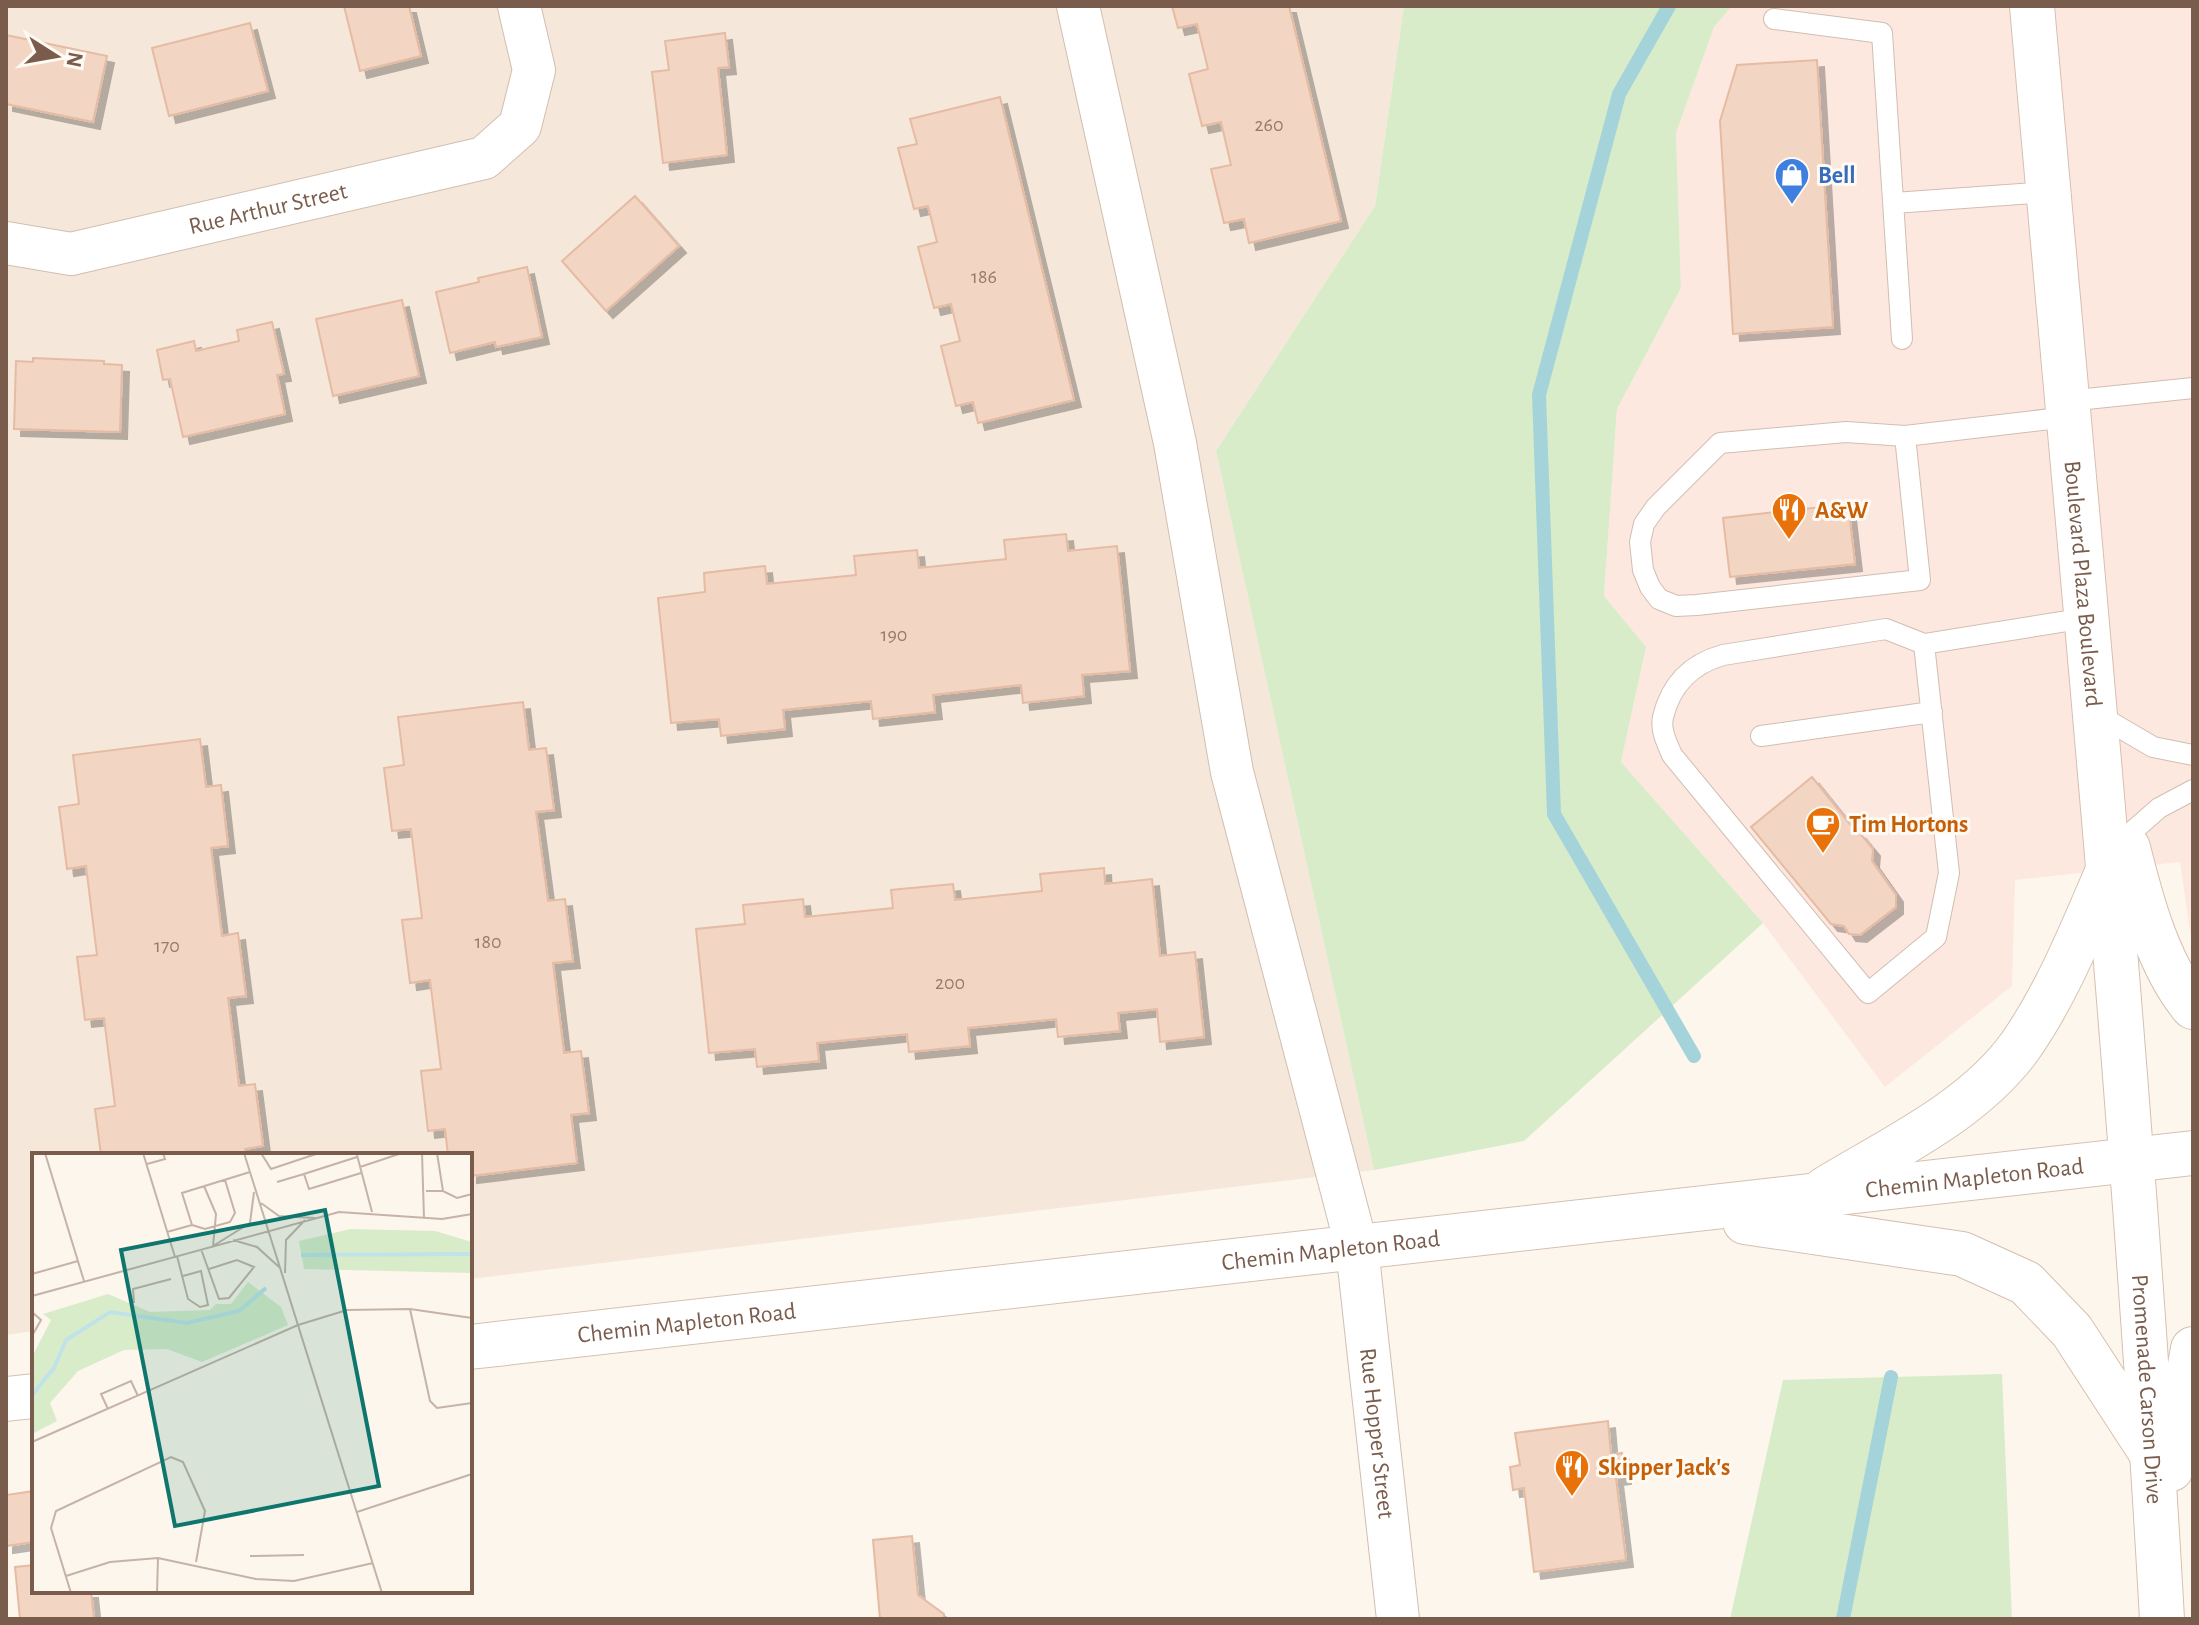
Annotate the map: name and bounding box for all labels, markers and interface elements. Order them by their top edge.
north arrow [16,16,96,96]
text: N [62,50,87,69]
house number: 260 [1254,115,1284,135]
shop icon: Bell [1773,156,1811,206]
place label: Bell [1818,164,1856,188]
street label: Rue Arthur Street [186,179,350,239]
house number: 186 [971,267,997,287]
street label: Boulevard Plaza Boulevard [2060,459,2105,708]
restaurant icon: A&W [1770,491,1808,541]
place label: A&W [1815,499,1868,523]
house number: 190 [881,625,907,645]
cafe icon: Tim Hortons [1804,805,1842,855]
place label: Tim Hortons [1849,813,1968,837]
house number: 180 [475,932,501,952]
house number: 170 [154,936,180,956]
house number: 200 [935,973,965,993]
inset map [32,1153,472,1593]
street label: Chemin Mapleton Road [1864,1154,2085,1203]
street label: Chemin Mapleton Road [1220,1227,1441,1275]
street label: Promenade Carson Drive [2127,1273,2166,1505]
street label: Chemin Mapleton Road [576,1299,797,1348]
street label: Rue Hopper Street [1355,1347,1398,1520]
restaurant icon: Skipper Jack's [1553,1448,1591,1498]
place label: Skipper Jack's [1598,1456,1730,1480]

